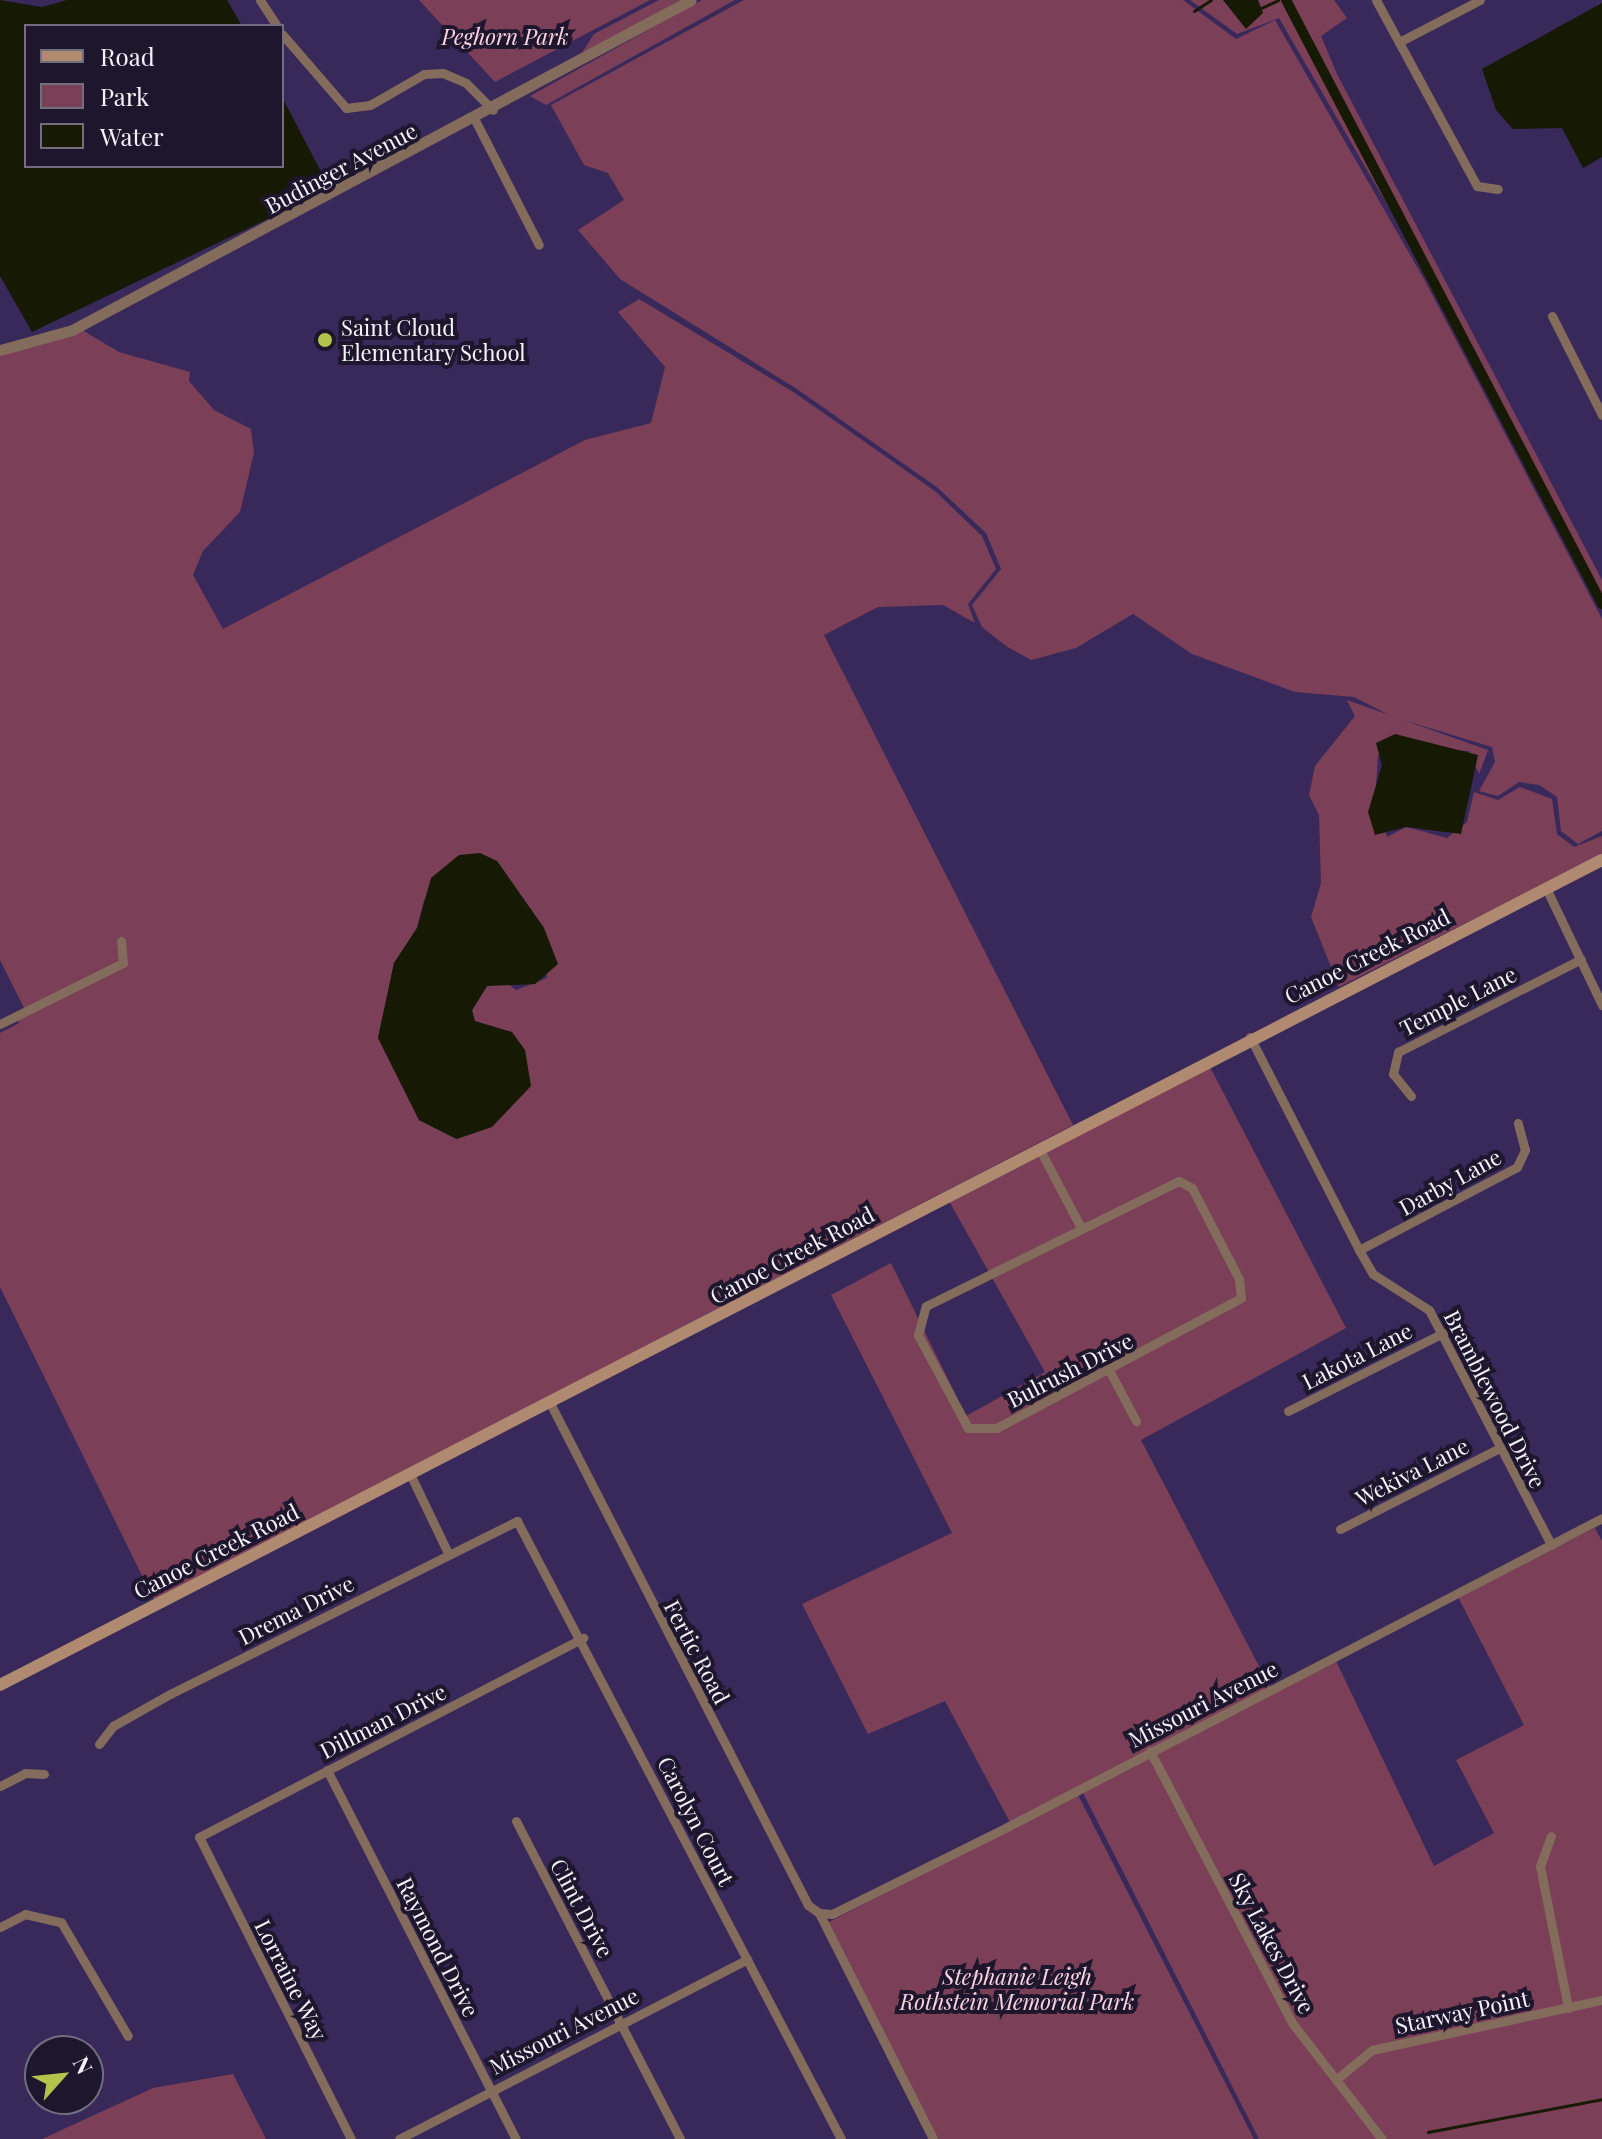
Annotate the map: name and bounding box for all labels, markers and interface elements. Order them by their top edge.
legend [24,24,284,168]
park label: Peghorn Park [441,24,569,50]
text: Road [100,40,155,72]
text: Park [100,80,149,112]
street label: Budinger Avenue [260,117,422,219]
text: Water [100,120,164,152]
place label: Saint Cloud Elementary School [341,314,526,366]
marker: Saint Cloud Elementary School [316,331,334,349]
street label: Canoe Creek Road [1280,903,1454,1009]
street label: Temple Lane [1395,960,1521,1042]
street label: Darby Lane [1394,1143,1506,1221]
street label: Canoe Creek Road [705,1201,879,1309]
street label: Bramblewood Drive [1439,1306,1551,1492]
street label: Lakota Lane [1298,1317,1416,1395]
street label: Bulrush Drive [1003,1327,1137,1413]
street label: Wekiva Lane [1351,1432,1473,1512]
street label: Canoe Creek Road [129,1498,303,1604]
street label: Drema Drive [234,1570,358,1650]
street label: Fertic Road [659,1596,735,1708]
street label: Missouri Avenue [1124,1655,1282,1753]
street label: Dillman Drive [316,1678,450,1764]
street label: Carolyn Court [652,1752,740,1890]
street label: Clint Drive [545,1854,619,1962]
street label: Sky Lakes Drive [1224,1868,1320,2018]
street label: Raymond Drive [392,1873,484,2021]
street label: Lorraine Way [249,1915,333,2045]
park label: Stephanie Leigh Rothstein Memorial Park [899,1963,1135,2014]
street label: Missouri Avenue [485,1982,643,2080]
street label: Starway Point [1392,1985,1532,2039]
north arrow [24,2035,104,2115]
text: N [67,2051,101,2079]

